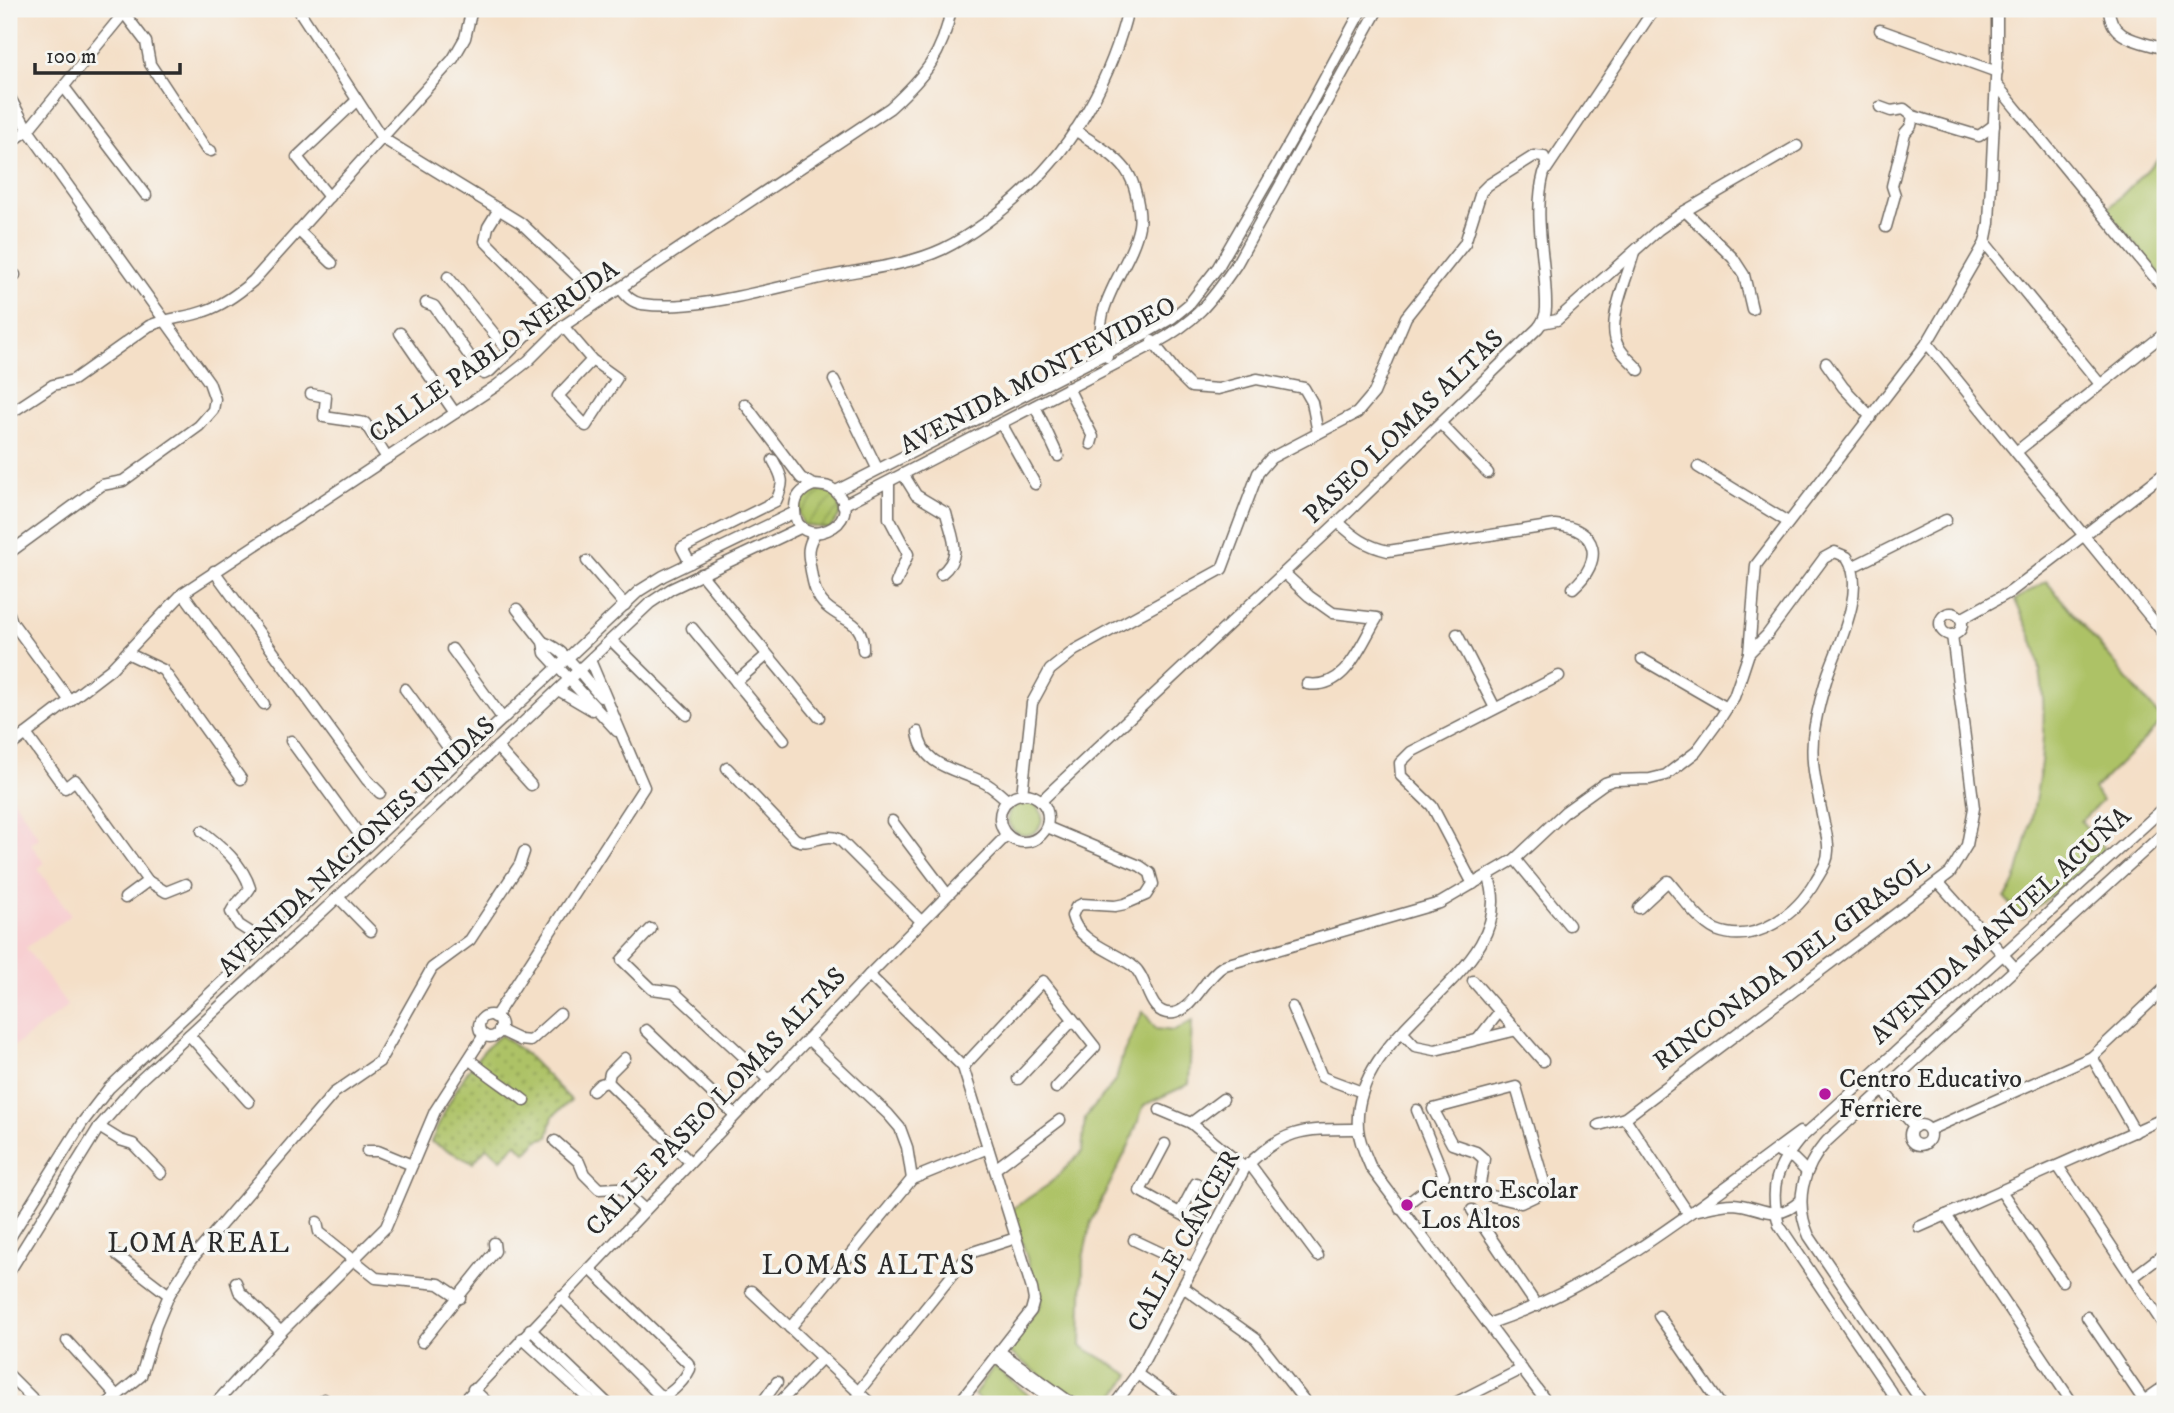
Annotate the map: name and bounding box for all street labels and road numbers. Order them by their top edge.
street label: CALLE PABLO NERUDA [363,253,626,451]
street label: AVENIDA MONTEVIDEO [894,289,1182,463]
street label: PASEO LOMAS ALTAS [1297,323,1511,531]
street label: AVENIDA NACIONES UNIDAS [211,710,503,984]
street label: AVENIDA MANUEL ACUÑA [1863,799,2139,1052]
street label: RINCONADA DEL GIRASOL [1647,848,1937,1078]
street label: CALLE PASEO LOMAS ALTAS [579,961,853,1243]
street label: CALLE CÁNCER [1119,1144,1248,1338]

